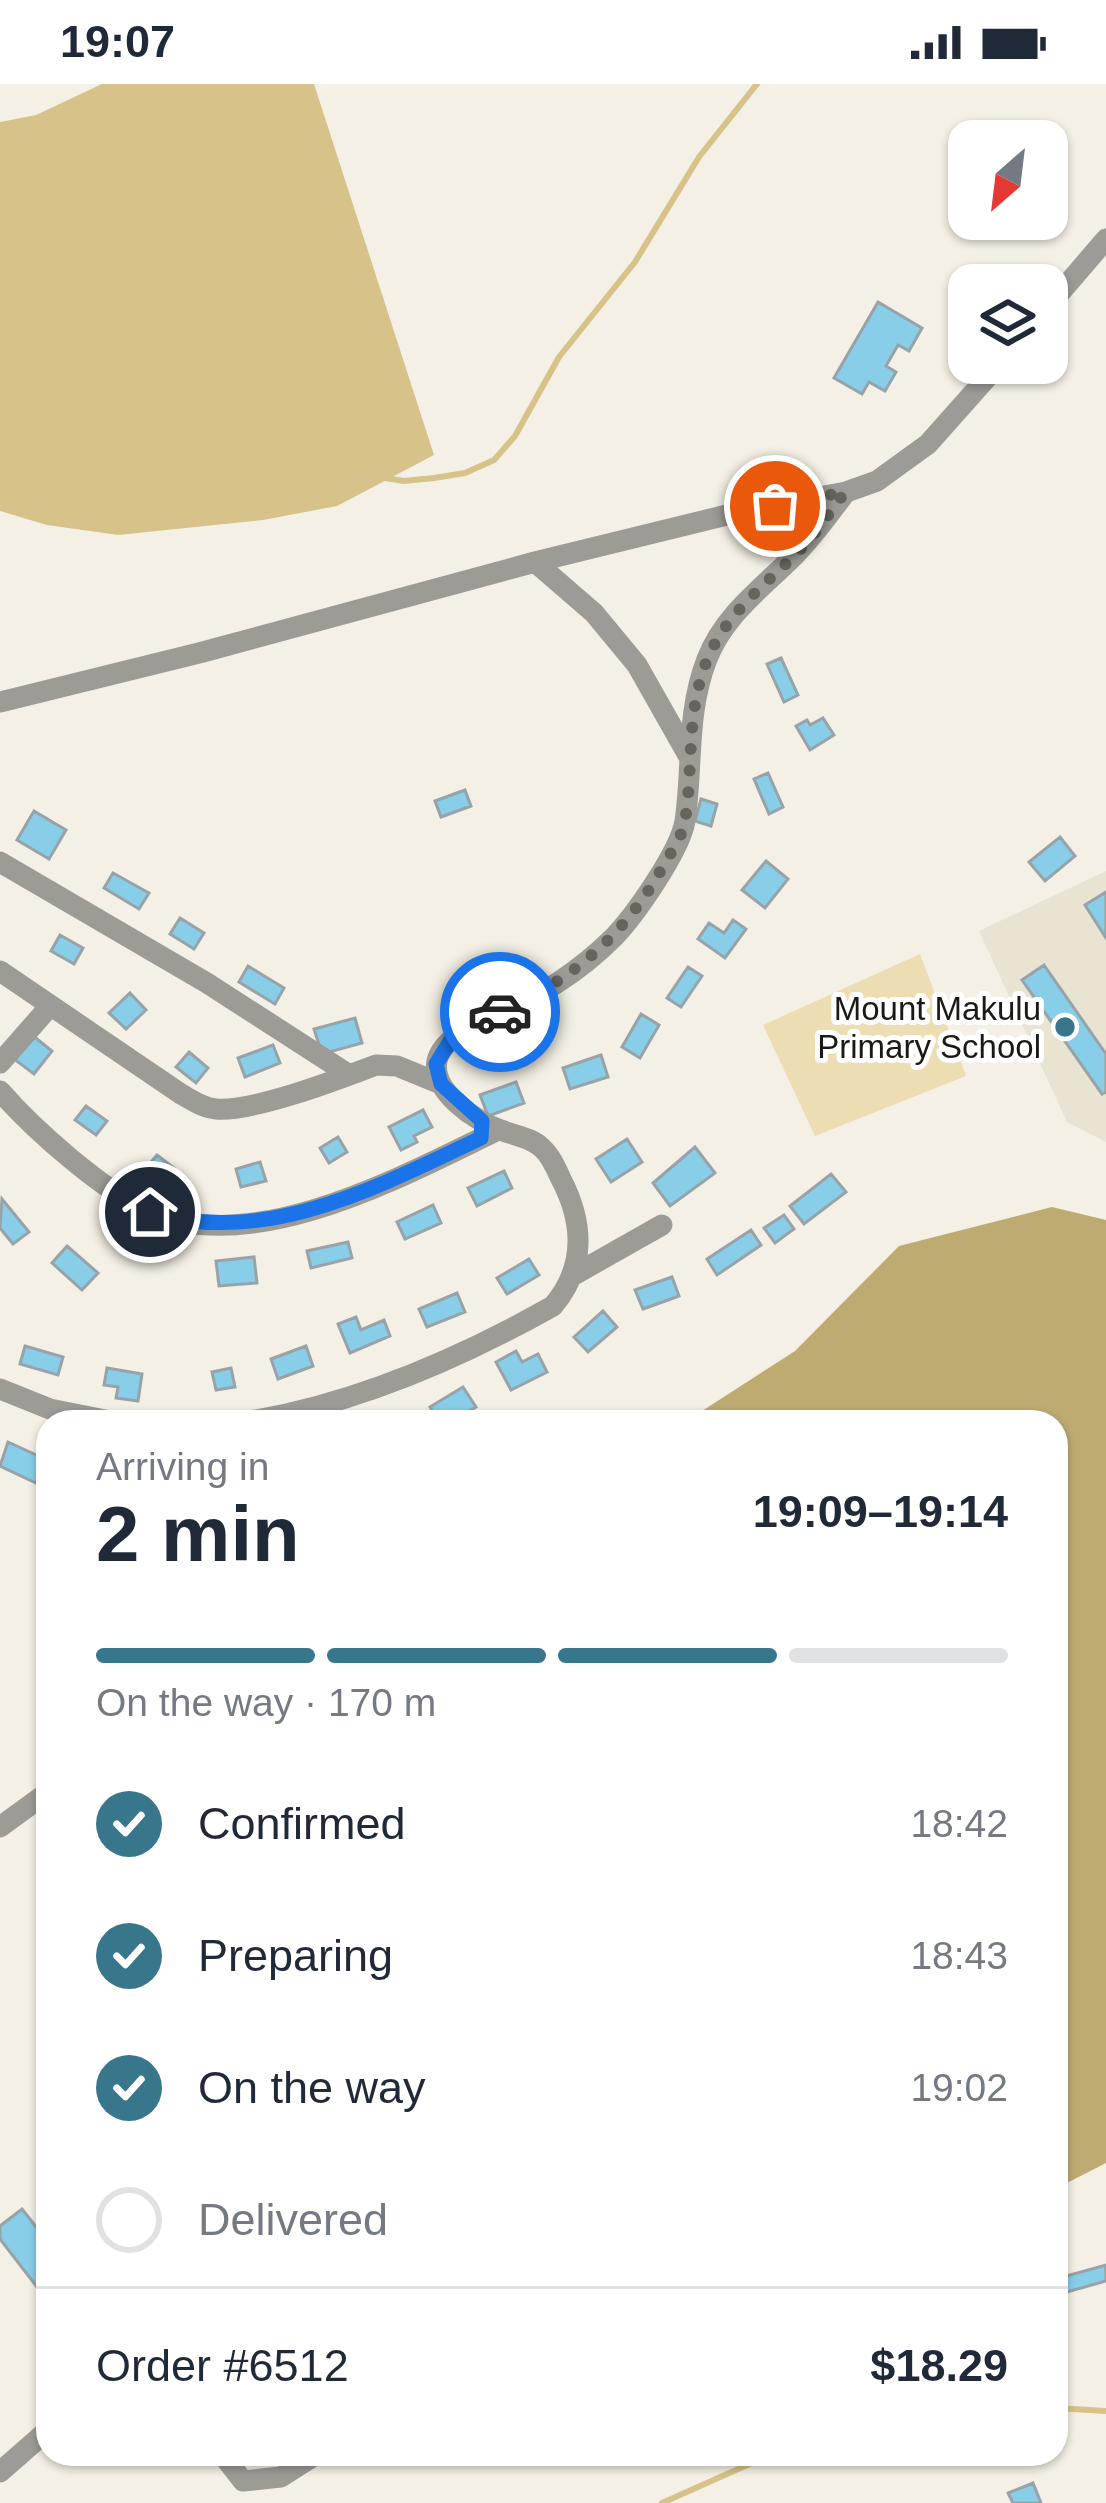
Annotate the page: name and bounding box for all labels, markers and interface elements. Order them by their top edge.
text: 19:07 [60,16,175,67]
north arrow [948,120,1068,240]
map controls [948,120,1068,384]
button: layers [948,264,1068,384]
pin [724,455,826,557]
icon: bag [742,473,808,539]
courier [440,952,560,1072]
icon: car [467,979,533,1045]
place label: Mount Makulu Primary School [817,990,1041,1065]
marker: Mount Makulu Primary School [1052,1014,1078,1040]
pin [99,1161,201,1263]
icon: home [117,1179,183,1245]
text: Arriving in [96,1445,269,1488]
text: 19:09–19:14 [753,1486,1008,1537]
text: 2 min [96,1490,300,1578]
text: On the way · 170 m [96,1681,436,1724]
icon: check [96,1791,162,1857]
text: Confirmed [198,1798,406,1849]
text: 18:42 [910,1802,1008,1845]
icon: check [96,1923,162,1989]
text: Preparing [198,1930,393,1981]
text: 18:43 [910,1934,1008,1977]
icon: check [96,2055,162,2121]
text: On the way [198,2062,426,2113]
text: 19:02 [910,2066,1008,2109]
text: Delivered [198,2194,388,2245]
text: Order #6512 [96,2340,349,2391]
text: $18.29 [870,2340,1008,2391]

